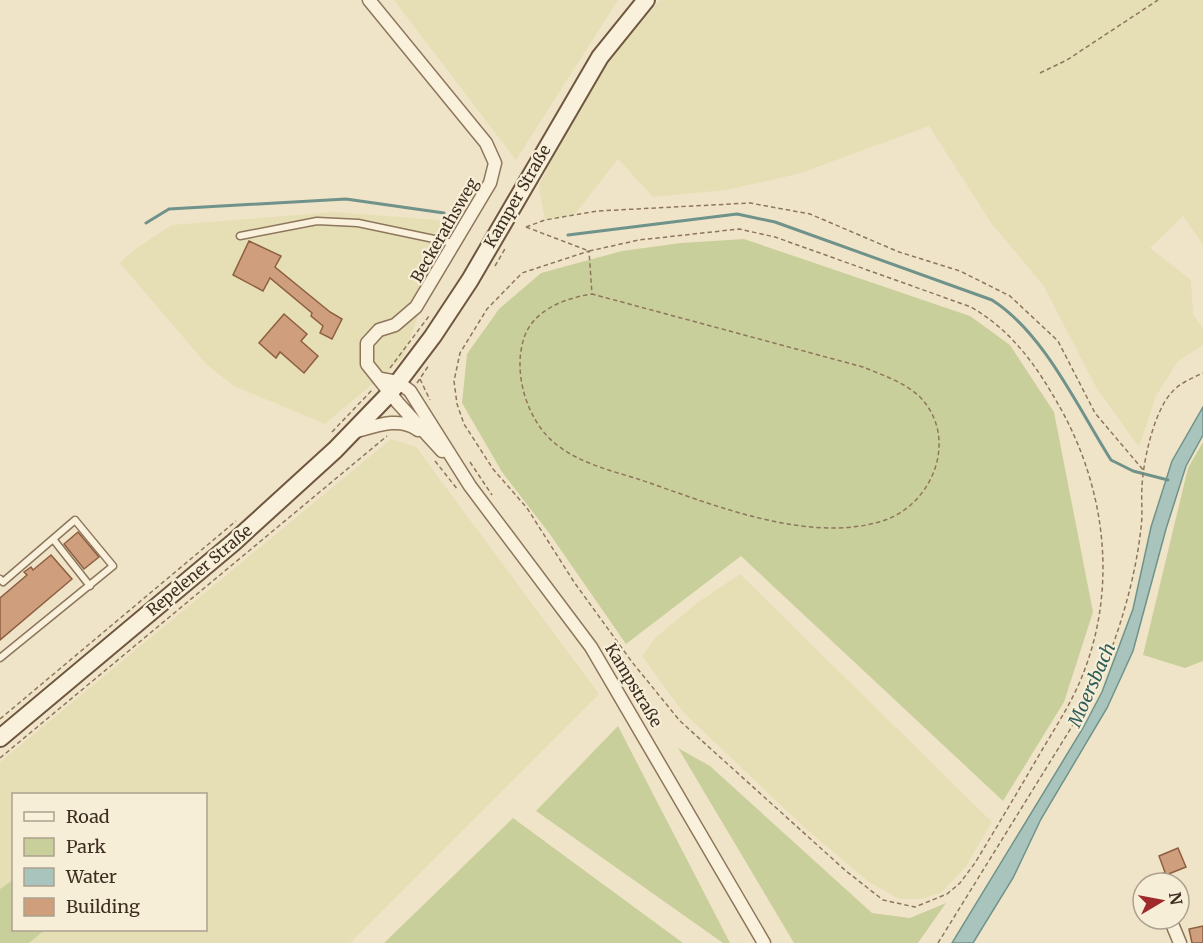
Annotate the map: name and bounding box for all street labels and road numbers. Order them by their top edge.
street label: Kamper Straße [479,141,555,251]
street label: Beckerathsweg [406,174,482,286]
street label: Repelener Straße [142,520,256,620]
street label: Kampstraße [601,639,667,731]

